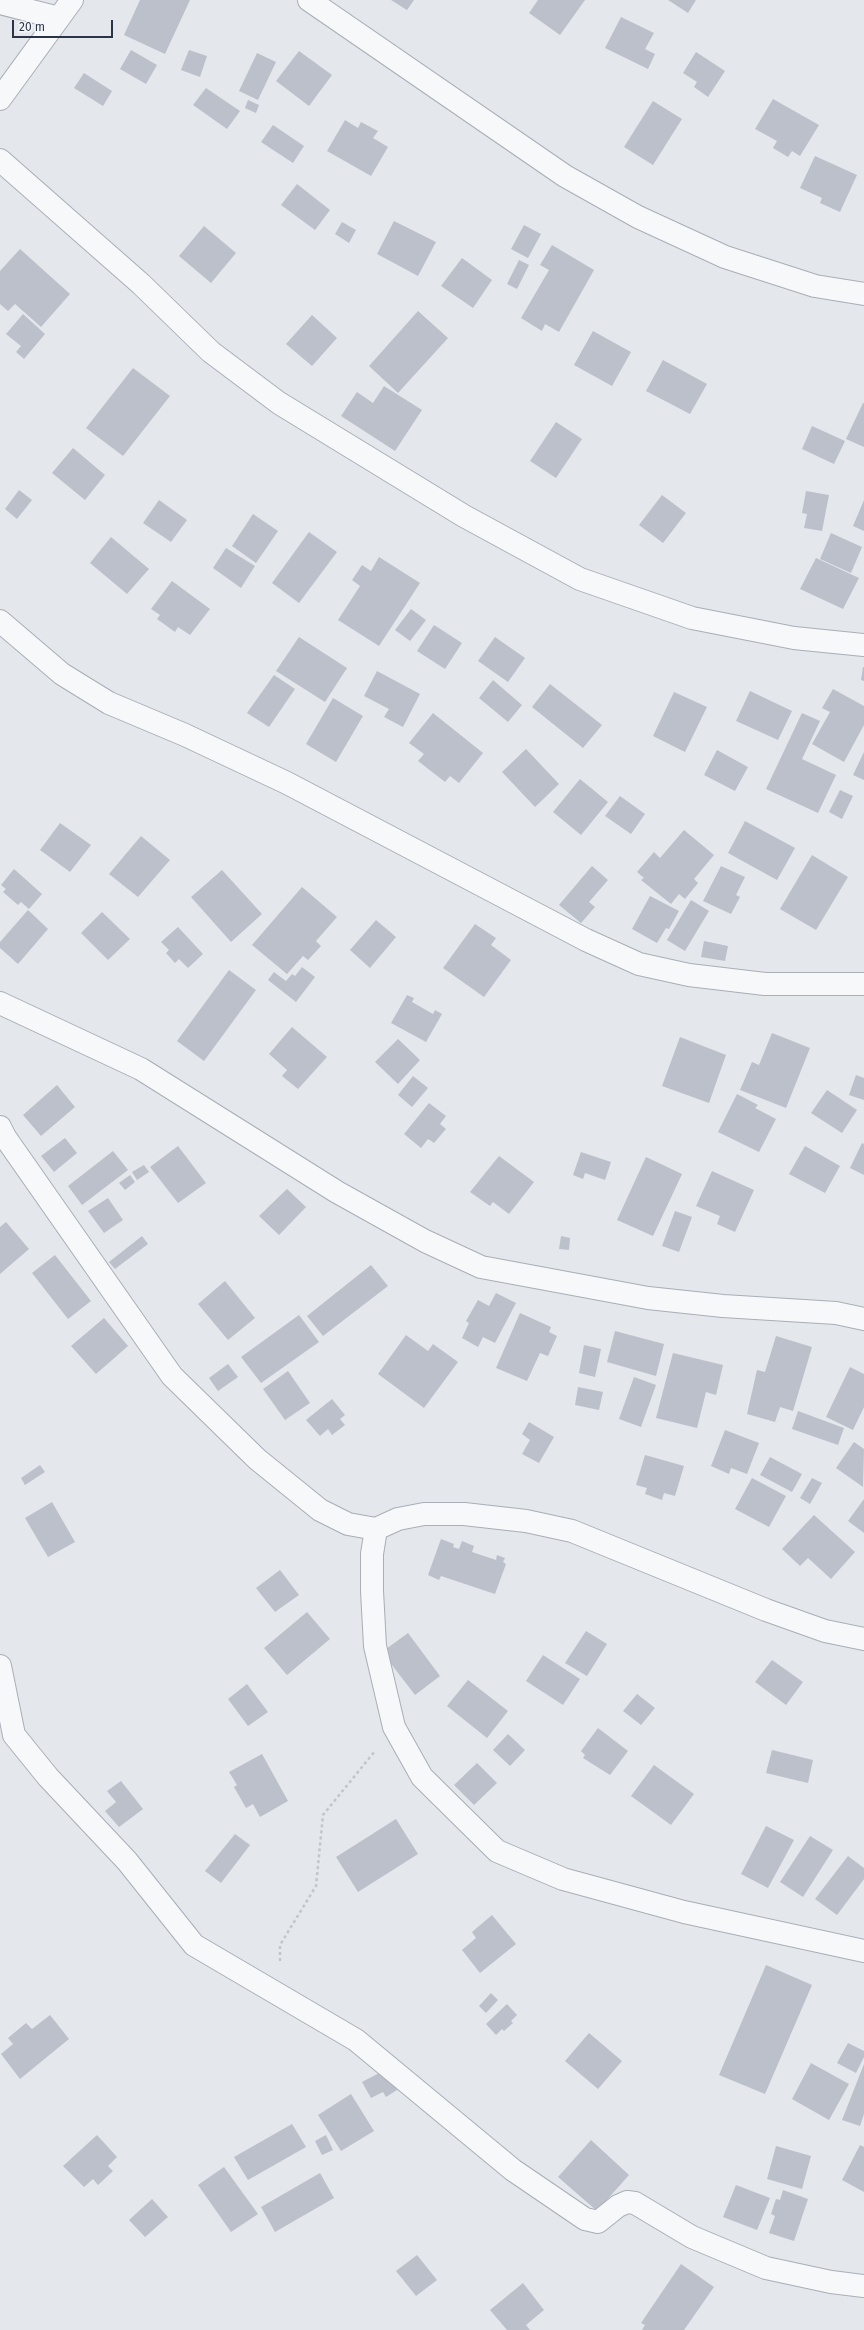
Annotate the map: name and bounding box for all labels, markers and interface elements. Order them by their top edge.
scale bar [14,12,115,38]
text: 20 m [19,20,45,34]

